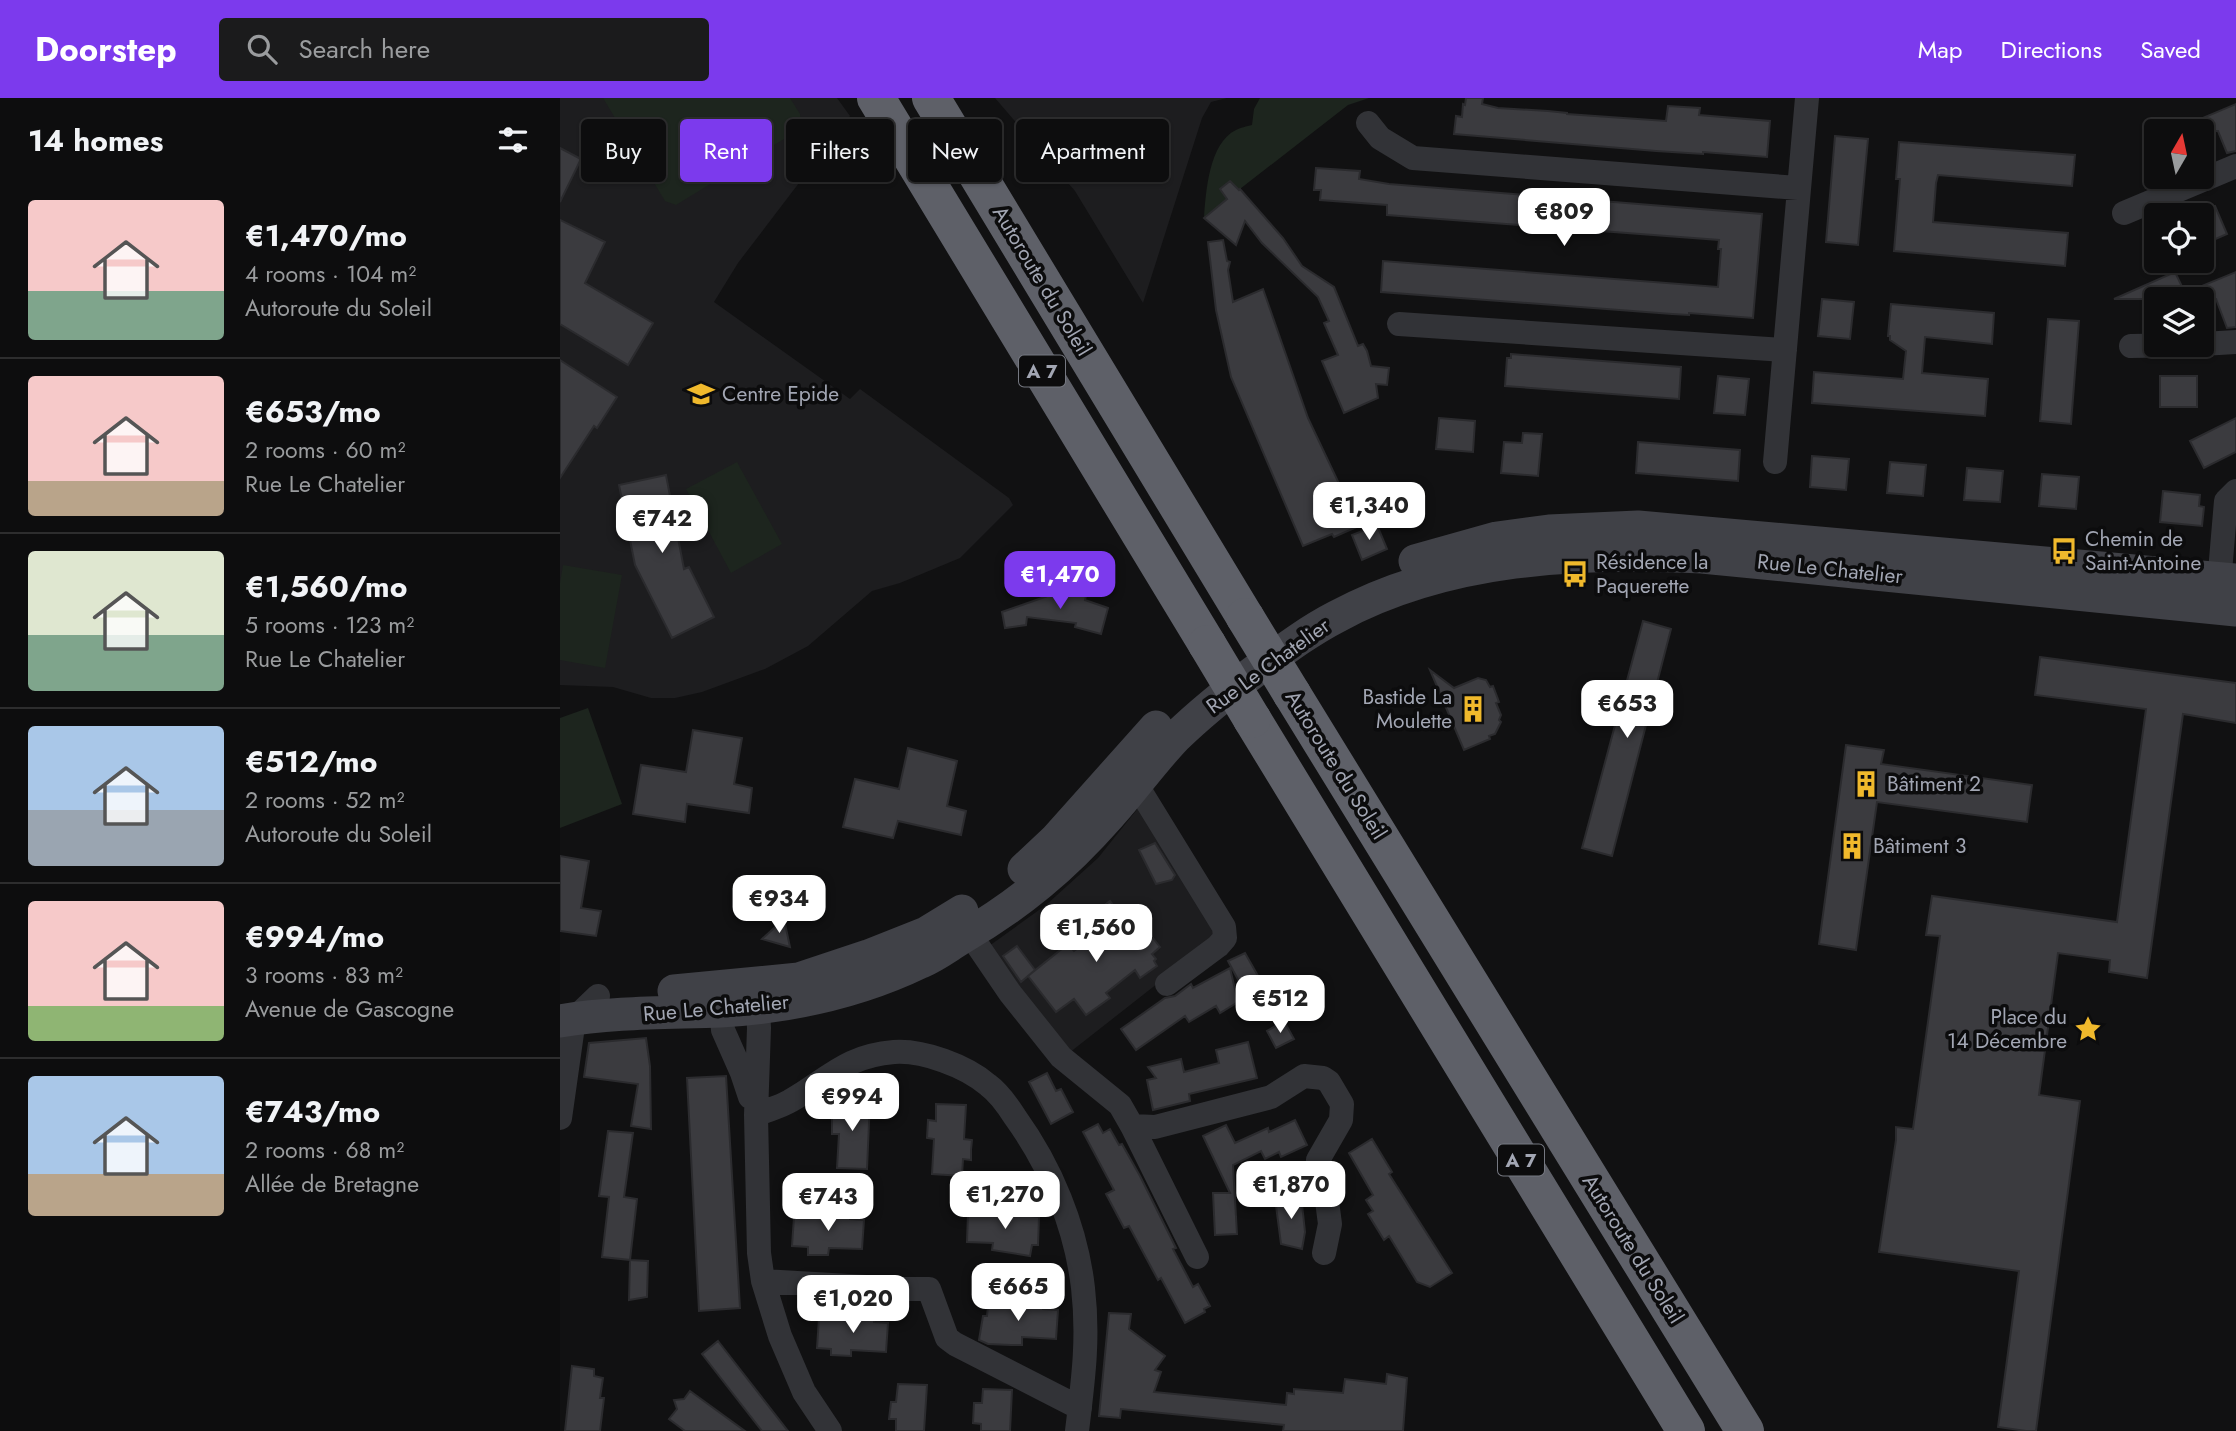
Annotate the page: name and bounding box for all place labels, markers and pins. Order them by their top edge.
pin: €809 [1523,188,1605,248]
school or university icon: Centre Epide [686,379,716,409]
place label: Centre Epide [722,379,839,409]
pin: €1,340 [1312,482,1426,542]
pin: €742 [621,496,703,555]
place label: Chemin de Saint-Antoine [2085,524,2201,578]
bus stop icon: Chemin de Saint-Antoine [2049,536,2079,566]
place label: Résidence la Paquerette [1596,547,1708,601]
pin: €1,470 [1003,552,1117,611]
bus stop icon: Résidence la Paquerette [1560,559,1590,589]
pin: €653 [1586,680,1668,740]
place label: Bastide La Moulette [1363,682,1452,736]
building icon: Bastide La Moulette [1458,694,1488,724]
building icon: Bâtiment 2 [1851,769,1881,799]
place label: Bâtiment 2 [1887,769,1981,799]
building icon: Bâtiment 3 [1837,831,1867,861]
place label: Bâtiment 3 [1873,831,1966,861]
pin: €934 [738,876,820,935]
pin: €1,560 [1039,904,1153,964]
pin: €512 [1239,976,1321,1035]
place label: Place du 14 Décembre [1947,1002,2067,1056]
place icon: Place du 14 Décembre [2073,1014,2103,1044]
pin: €994 [811,1074,893,1133]
pin: €1,870 [1234,1162,1348,1221]
pin: €1,270 [948,1172,1062,1231]
pin: €743 [787,1174,869,1233]
pin: €665 [977,1264,1059,1323]
pin: €1,020 [796,1276,910,1335]

